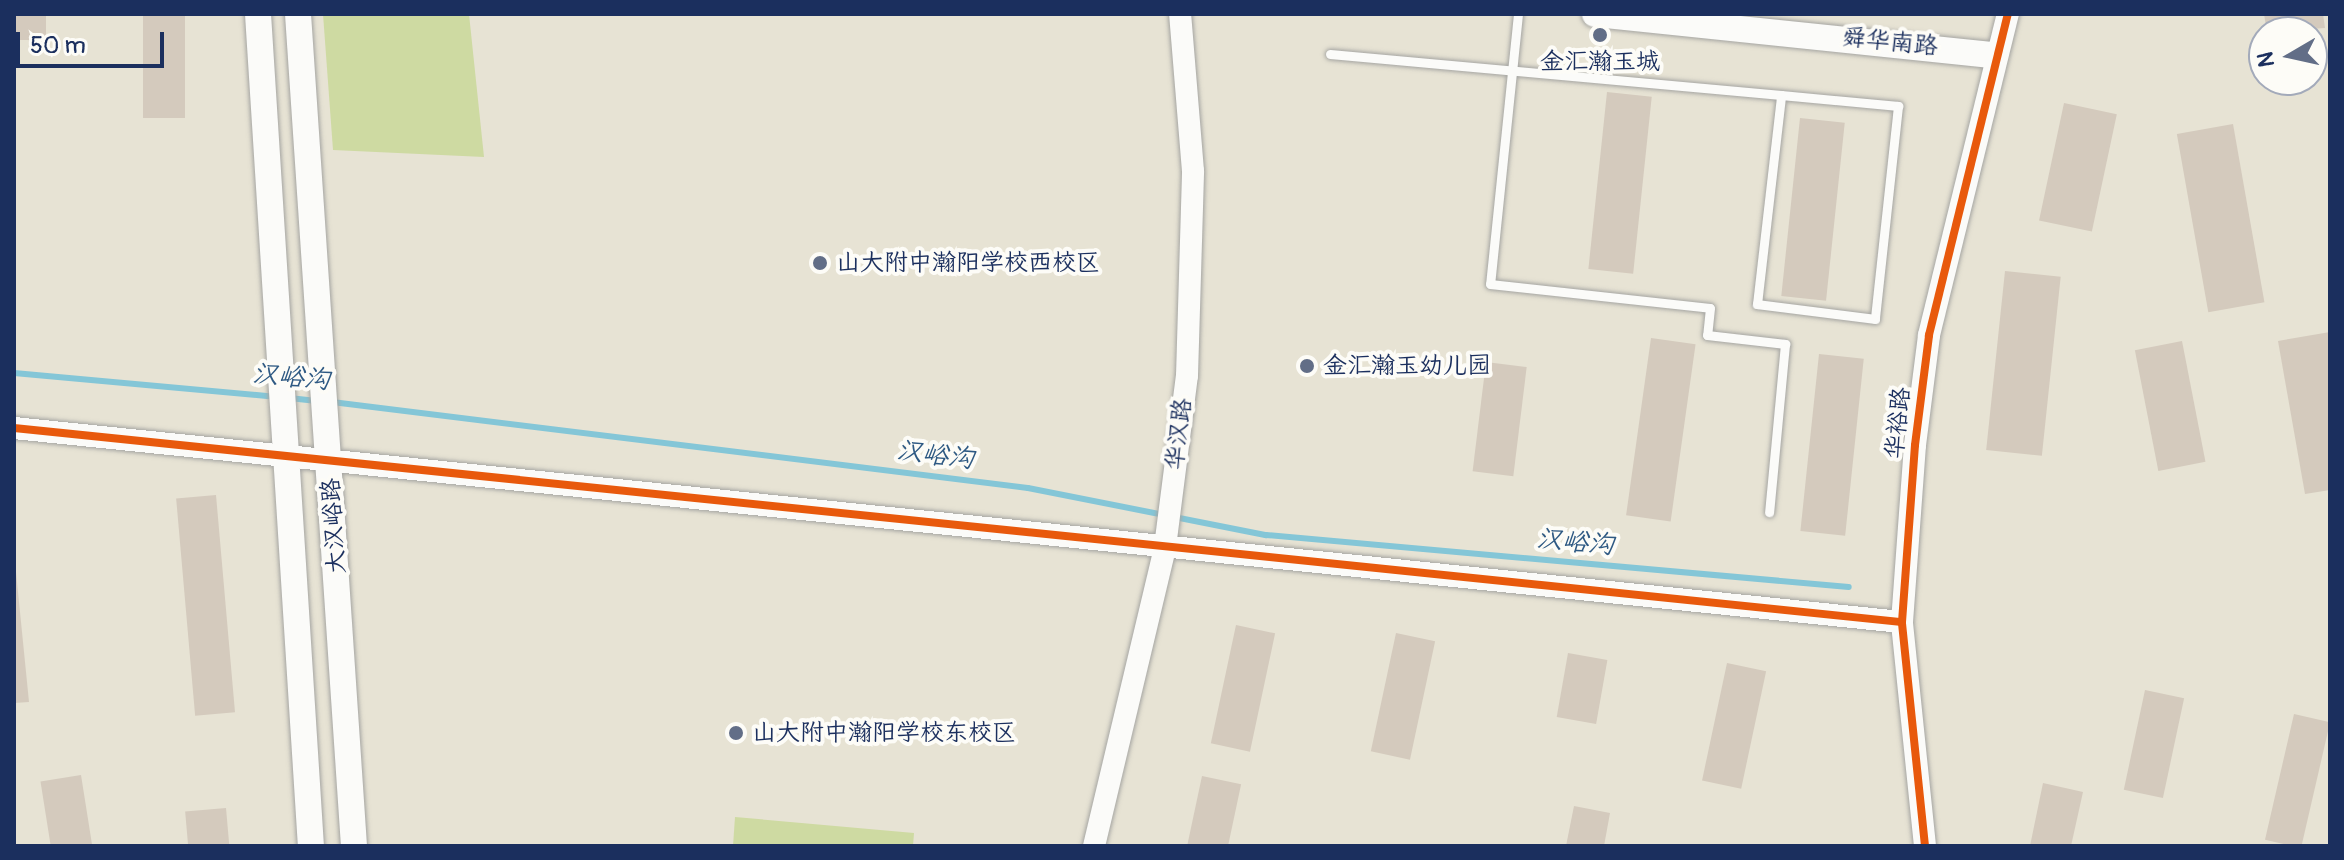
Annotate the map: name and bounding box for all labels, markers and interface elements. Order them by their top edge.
scale bar [20,16,168,66]
north arrow [2248,16,2328,96]
street label: 舜华南路 [1841,23,1939,61]
marker: 金汇瀚玉城 [1591,26,1609,44]
text: 50 m [30,31,86,60]
place label: 金汇瀚玉城 [1540,48,1660,76]
text: N [2251,50,2281,69]
place label: 山大附中瀚阳学校西校区 [836,249,1100,277]
marker: 山大附中瀚阳学校西校区 [811,254,829,272]
place label: 金汇瀚玉幼儿园 [1323,352,1491,380]
marker: 金汇瀚玉幼儿园 [1298,357,1316,375]
water label: 汉峪沟 [251,359,331,397]
street label: 华裕路 [1880,386,1916,460]
street label: 华汉路 [1160,397,1198,471]
water label: 汉峪沟 [894,436,976,476]
street label: 大汉峪路 [316,477,352,575]
water label: 汉峪沟 [1535,524,1615,562]
place label: 山大附中瀚阳学校东校区 [752,719,1016,747]
marker: 山大附中瀚阳学校东校区 [727,724,745,742]

